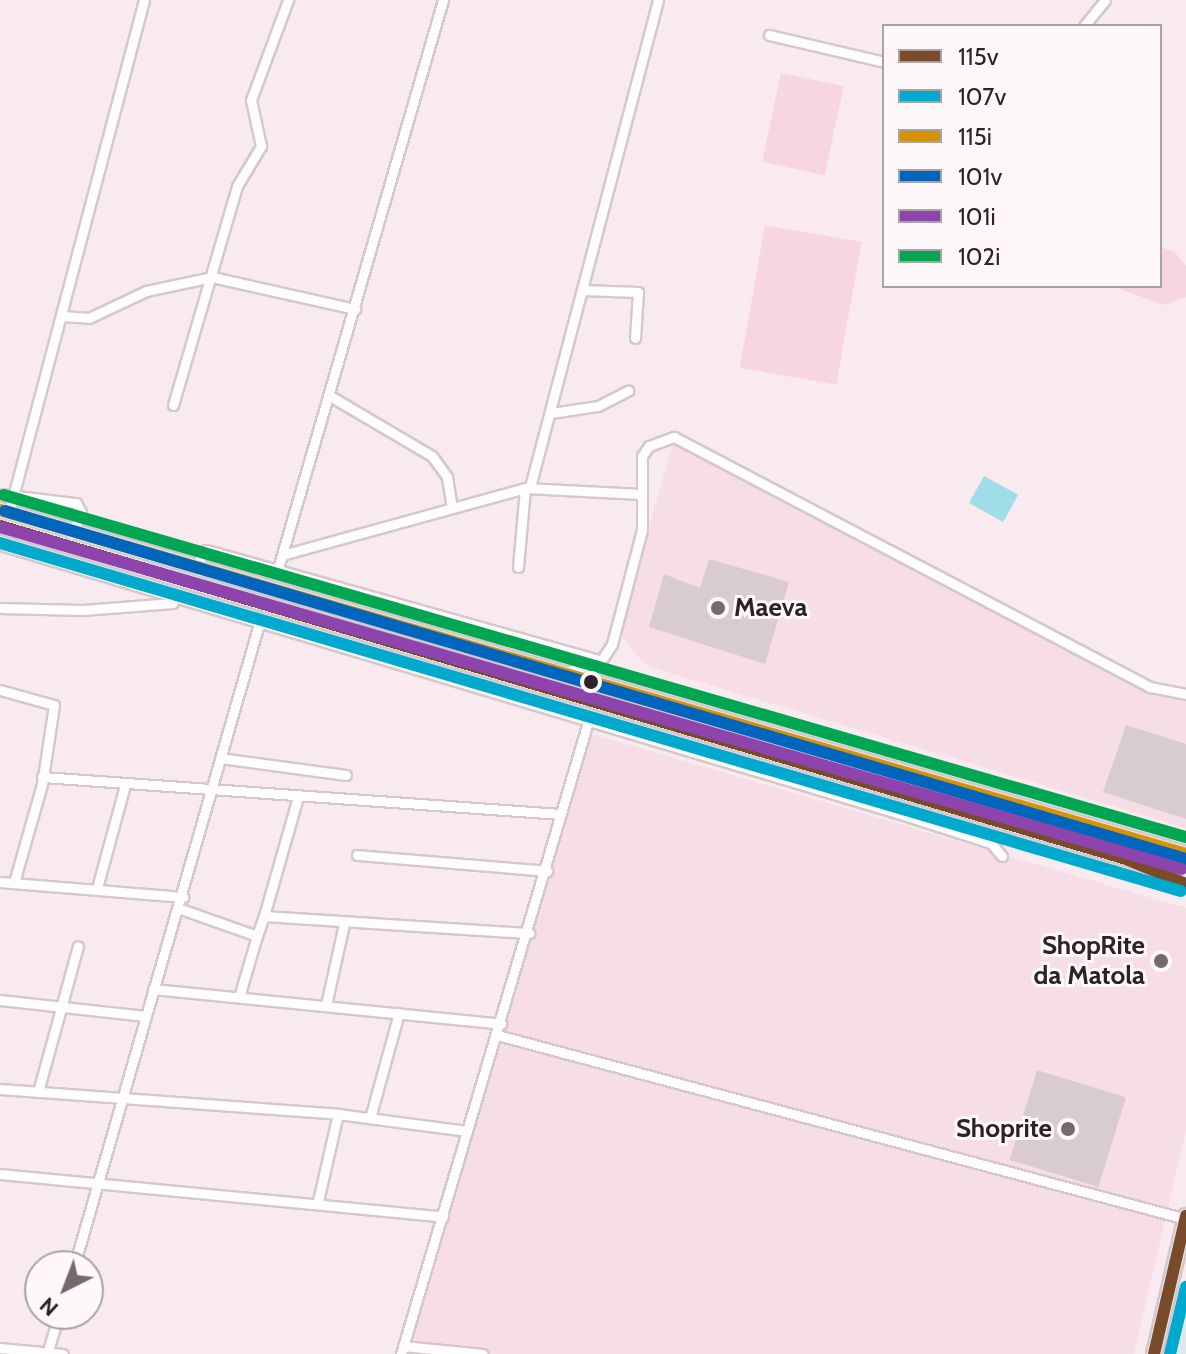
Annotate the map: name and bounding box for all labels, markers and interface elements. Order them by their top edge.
legend [882,24,1162,288]
text: 115v [958,42,998,71]
text: 107v [958,82,1006,111]
text: 115i [958,122,992,151]
text: 101v [958,162,1002,191]
text: 101i [958,202,996,231]
text: 102i [958,242,1000,271]
place label: Maeva [734,592,807,624]
marker: Maeva [709,599,727,617]
unlabelled marker [583,674,599,690]
place label: ShopRite da Matola [1034,930,1145,992]
marker: ShopRite da Matola [1152,952,1170,970]
place label: Shoprite [956,1113,1052,1145]
marker: Shoprite [1059,1120,1077,1138]
north arrow [24,1250,104,1330]
text: N [34,1291,64,1322]

